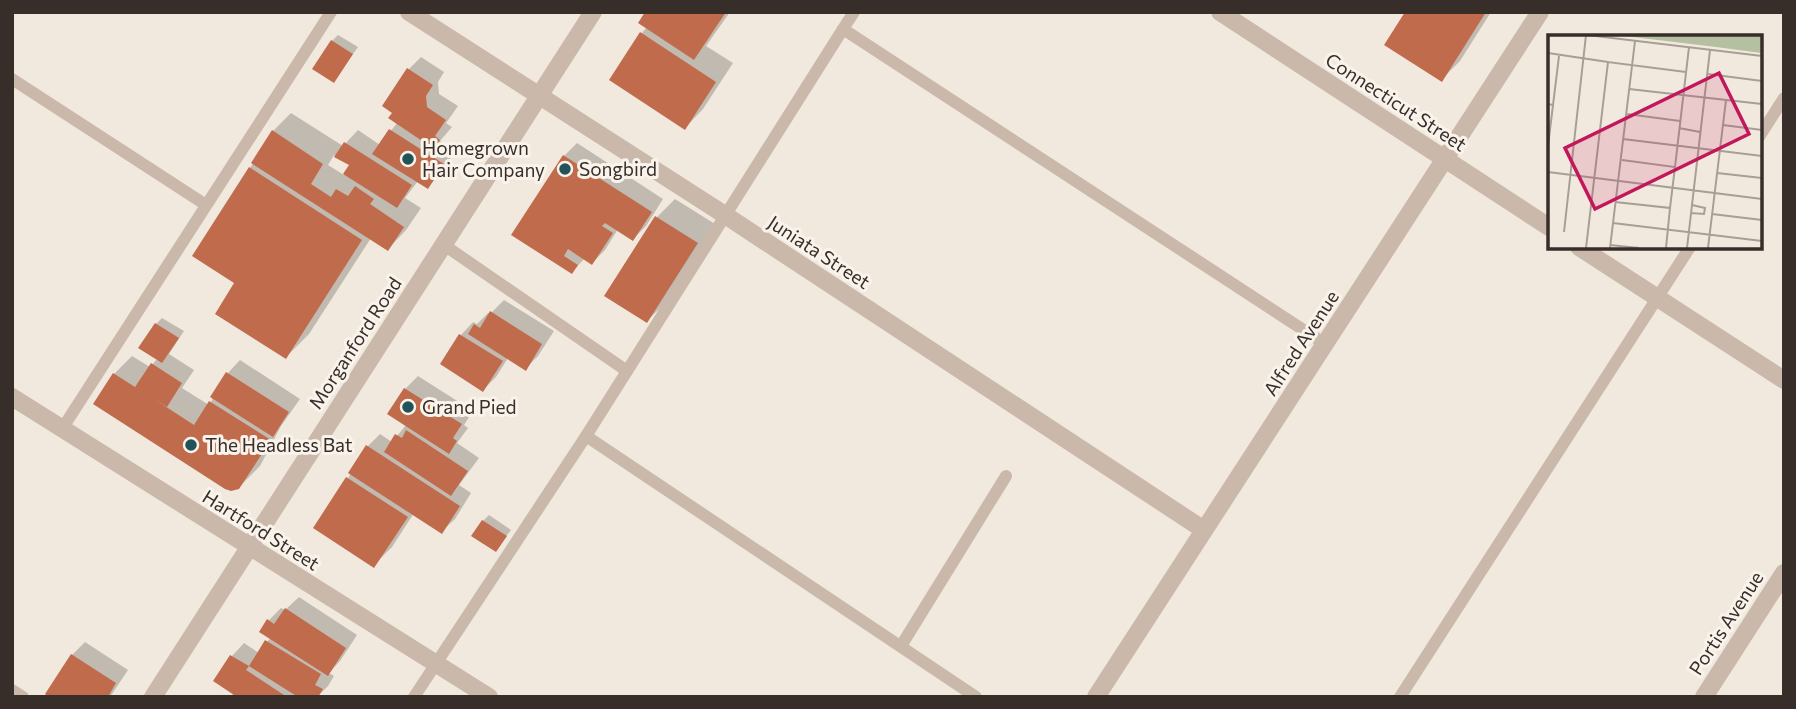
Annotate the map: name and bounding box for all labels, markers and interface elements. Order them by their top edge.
inset map [1548,35,1761,248]
street label: Connecticut Street [1322,47,1471,156]
place label: Homegrown Hair Company [422,136,545,181]
marker: Homegrown Hair Company [400,151,416,167]
place label: Songbird [579,157,657,180]
marker: Songbird [557,161,573,177]
street label: Juniata Street [764,210,875,293]
street label: Morganford Road [303,272,406,413]
street label: Alfred Avenue [1258,286,1343,400]
place label: Grand Pied [422,395,517,418]
marker: Grand Pied [400,399,416,415]
place label: The Headless Bat [205,433,353,456]
marker: The Headless Bat [183,437,199,453]
street label: Hartford Street [199,484,324,575]
street label: Portis Avenue [1684,567,1768,679]

